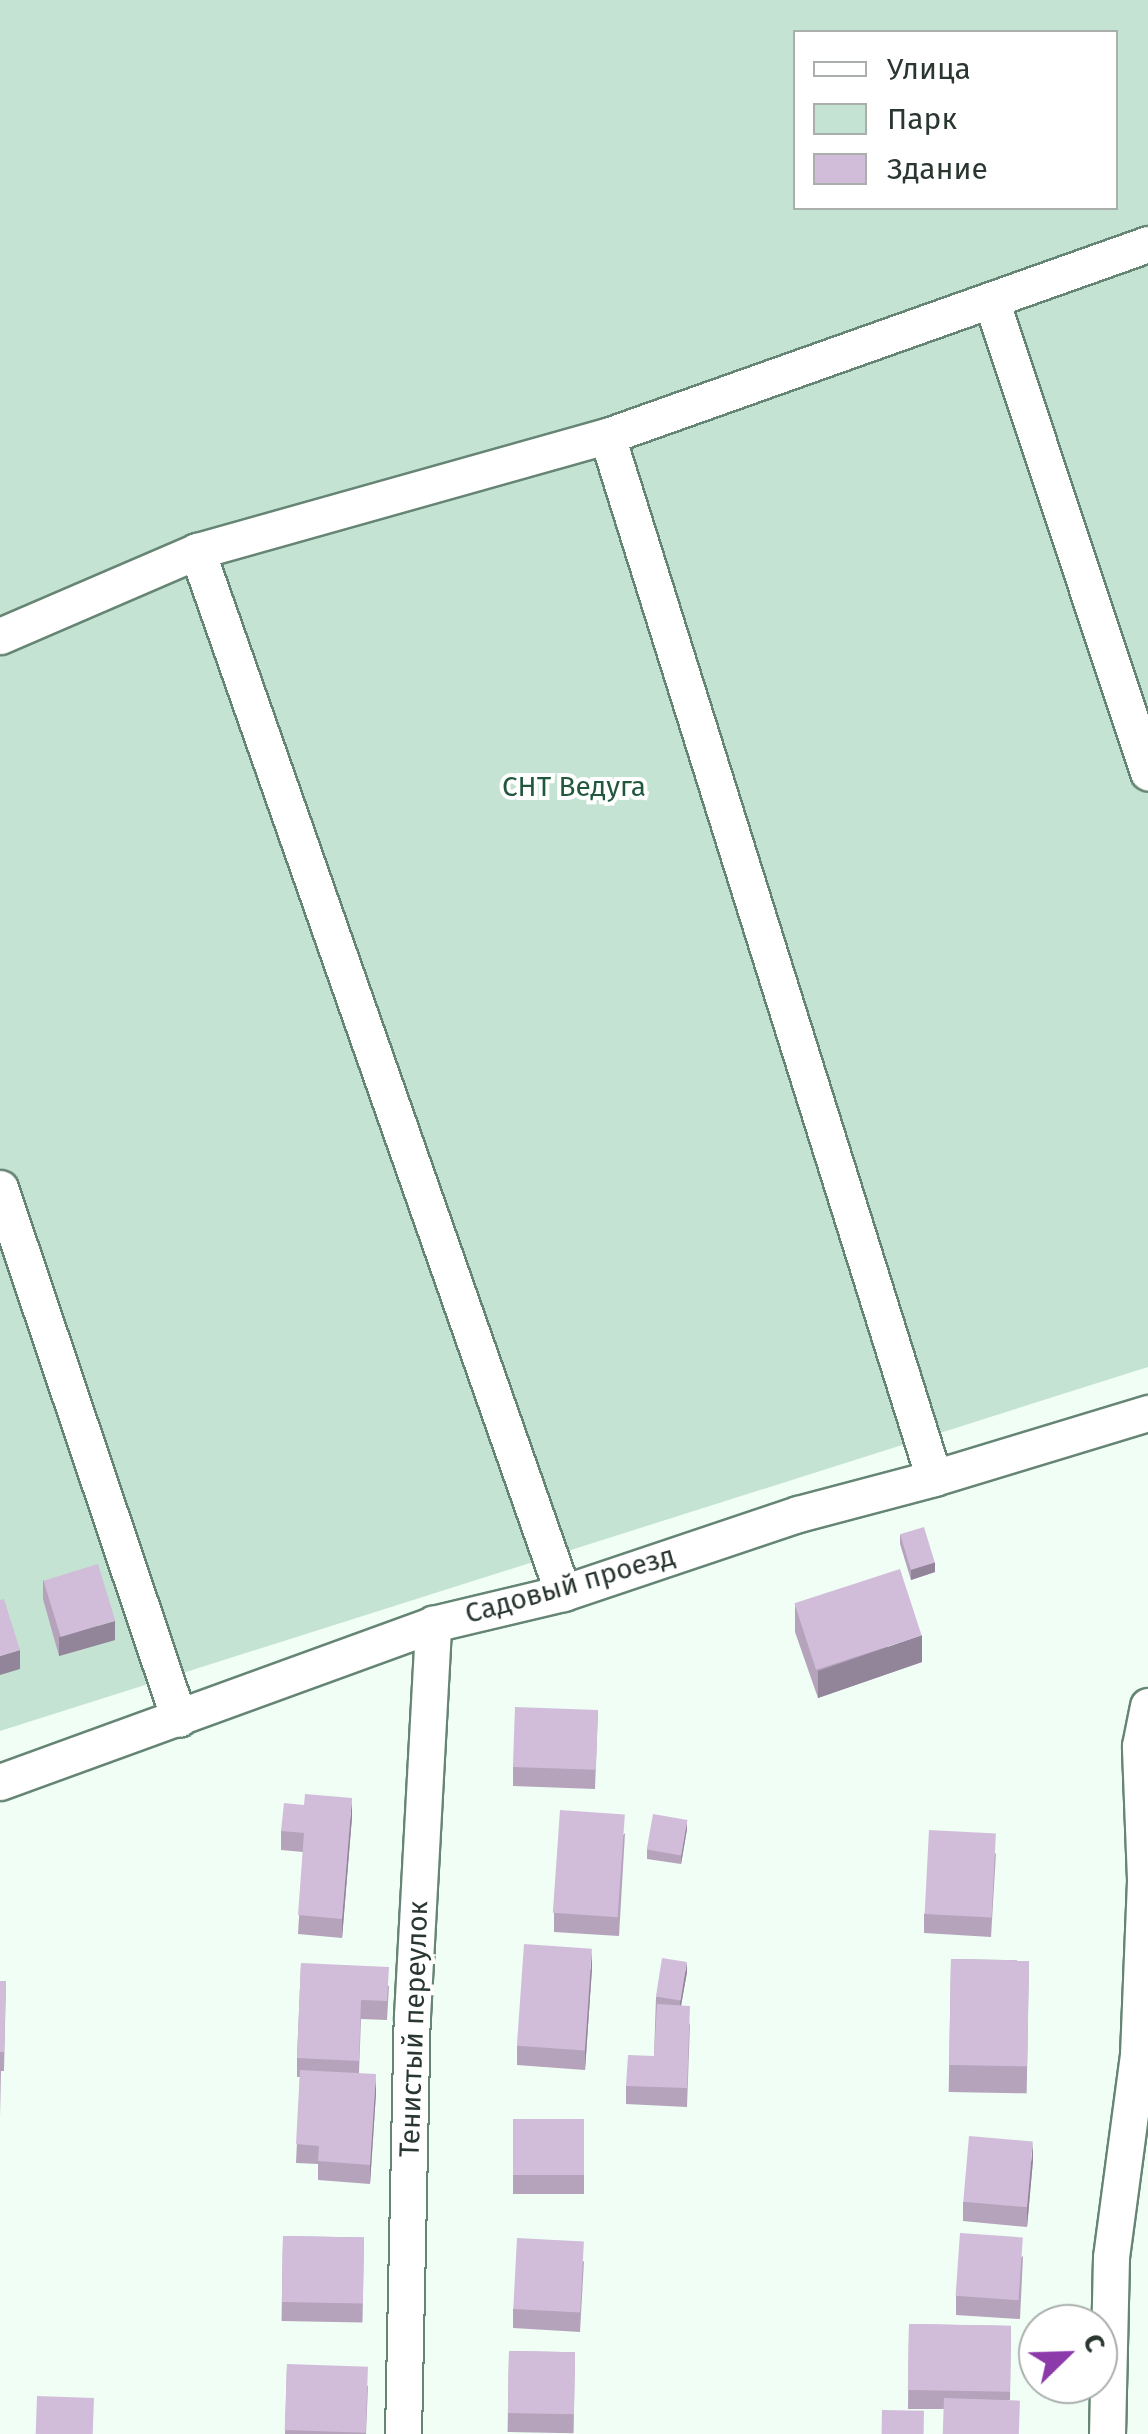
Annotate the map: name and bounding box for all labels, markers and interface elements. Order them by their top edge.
legend [793,30,1118,210]
text: Улица [887,51,971,87]
text: Парк [887,101,957,137]
text: Здание [887,151,988,187]
park label: СНТ Ведуга [502,770,646,804]
street label: Садовый проезд [461,1539,679,1631]
street label: Тенистый переулок [393,1900,435,2158]
north arrow [1018,2304,1118,2404]
text: С [1076,2329,1113,2357]

